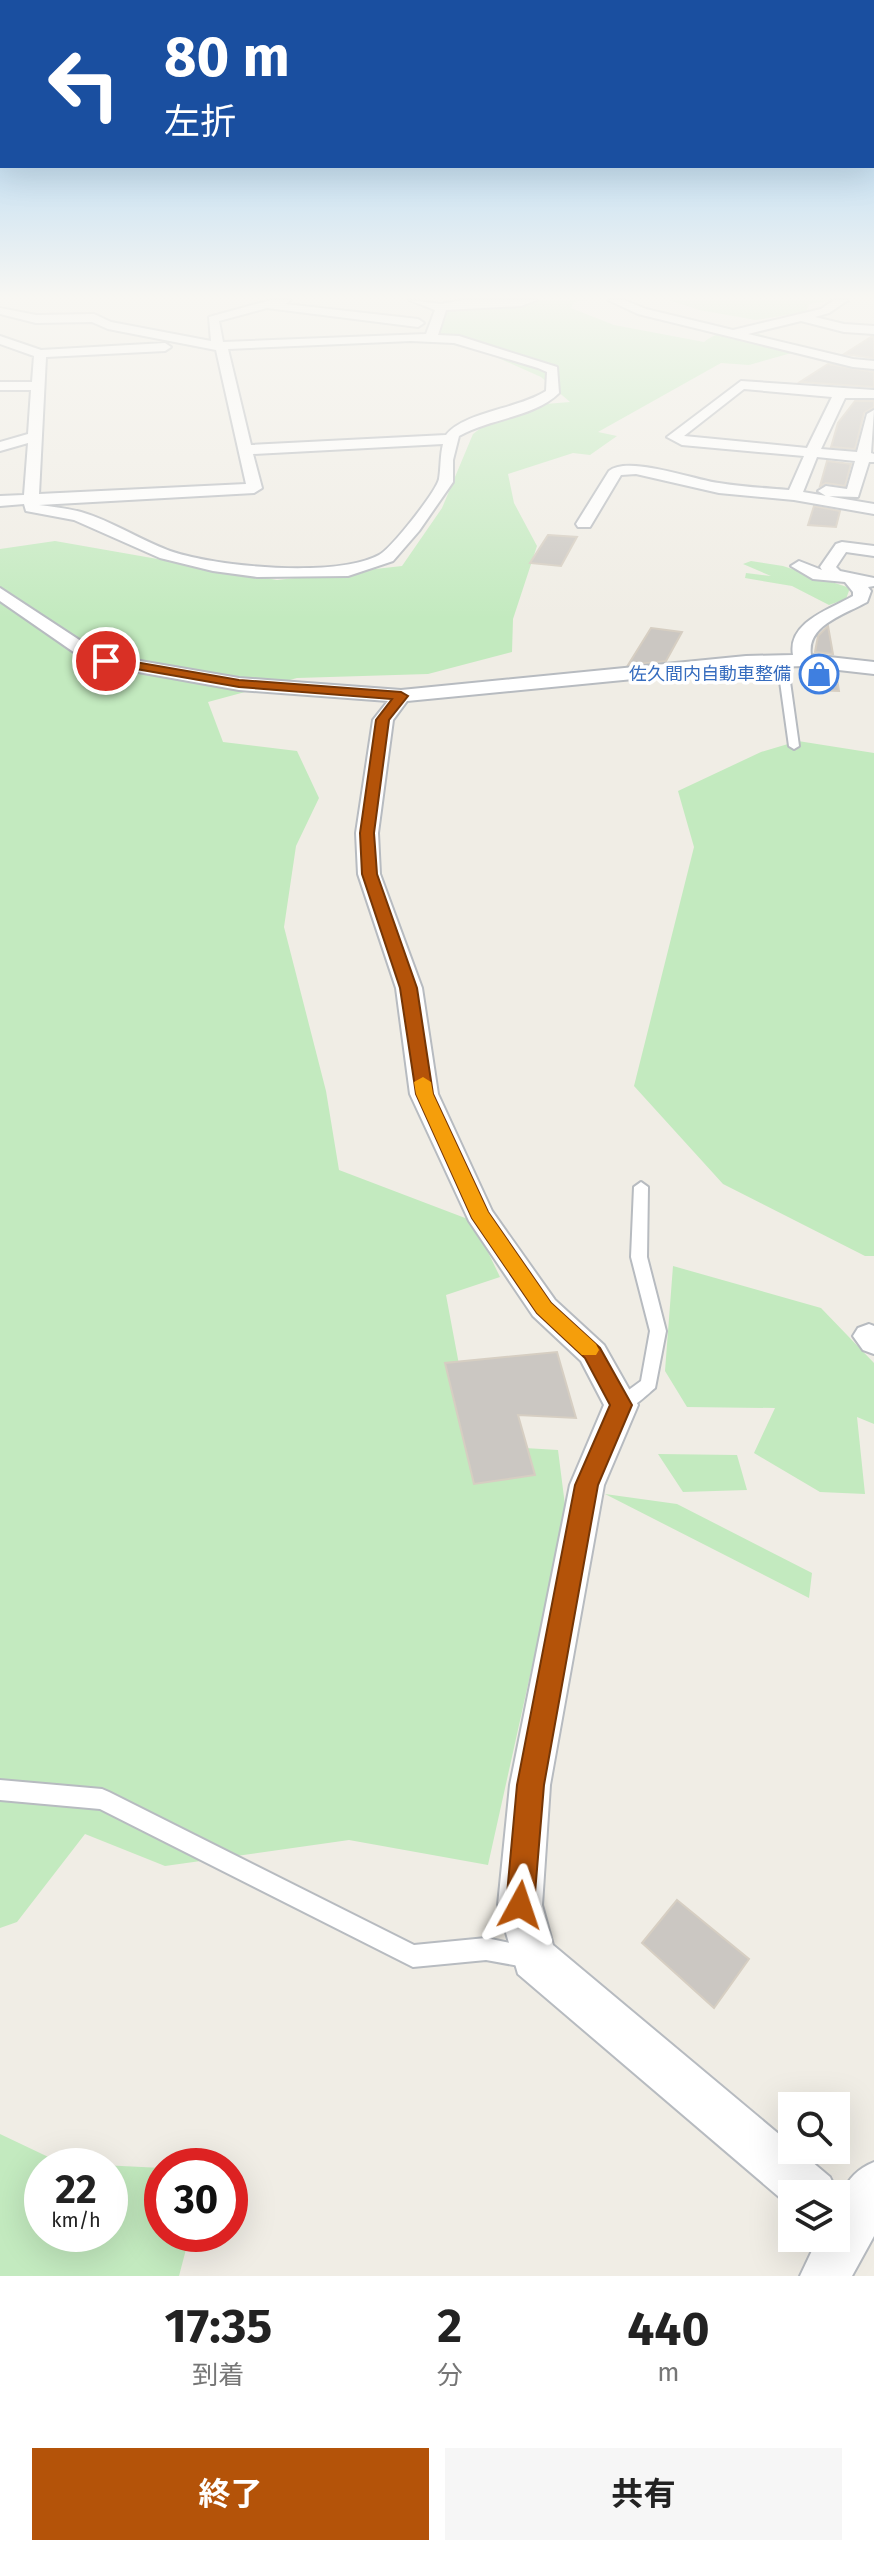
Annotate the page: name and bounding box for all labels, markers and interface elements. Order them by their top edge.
text: 80 m [164,24,290,91]
icon: left [32,32,136,136]
text: 左折 [164,100,236,144]
pin [72,627,140,695]
icon: arrive [84,639,128,683]
shop icon: 佐久間内自動車整備 [798,653,840,695]
place label: 佐久間内自動車整備 [629,663,791,685]
position arrow [478,1863,562,1947]
map controls [778,2092,850,2252]
button: search [778,2092,850,2164]
speed limit sign: 30 [144,2148,248,2252]
text: 22 [55,2166,97,2214]
button: layers [778,2180,850,2252]
text: km/h [51,2208,101,2232]
text: 17:35 [164,2297,272,2355]
text: 2 [437,2297,462,2355]
text: 440 [627,2300,710,2358]
text: m [657,2357,680,2388]
text: 到着 [192,2360,244,2391]
text: 分 [437,2360,463,2391]
button: 終了 [32,2448,429,2540]
button: 共有 [445,2448,842,2540]

